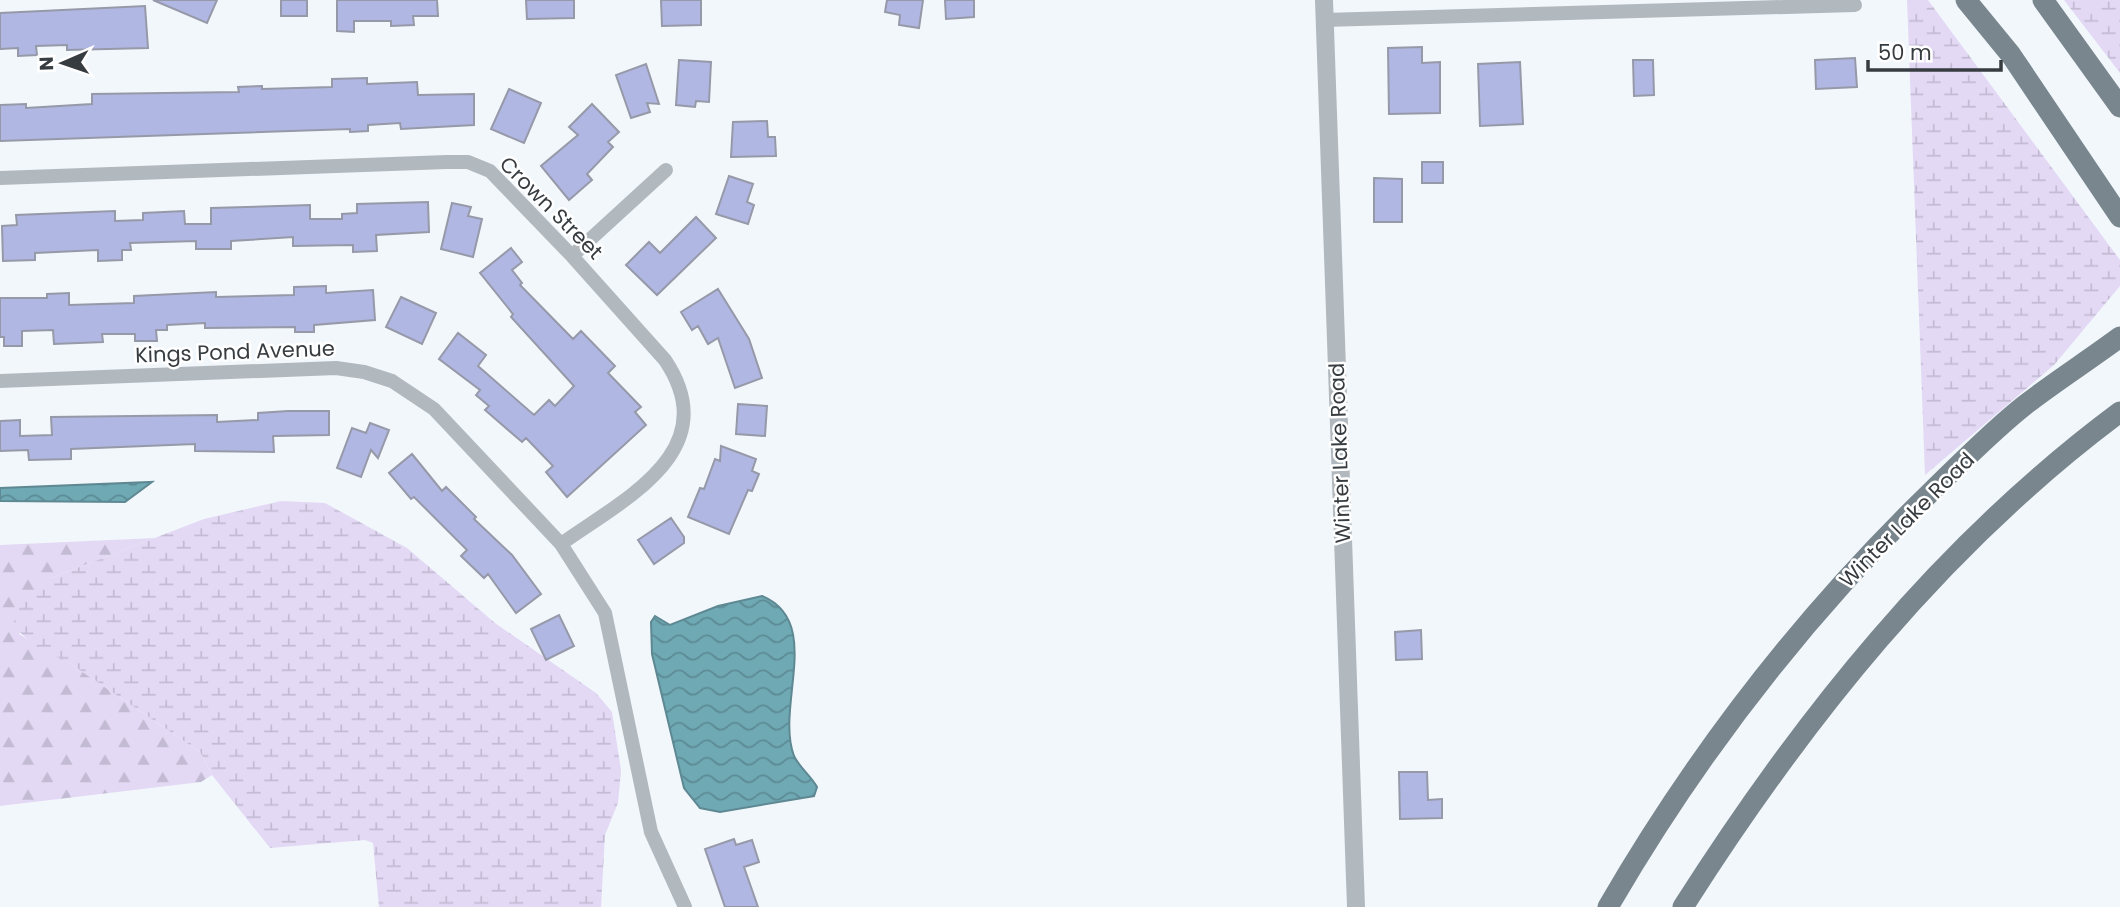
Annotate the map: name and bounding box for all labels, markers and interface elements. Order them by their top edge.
north arrow [28,28,98,98]
scale bar [1868,28,2001,72]
text: 50 m [1878,38,1932,67]
text: N [33,56,60,71]
street label: Crown Street [493,150,609,266]
street label: Kings Pond Avenue [135,334,335,369]
street label: Winter Lake Road [1322,362,1357,544]
street label: Winter Lake Road [1833,446,1981,594]

